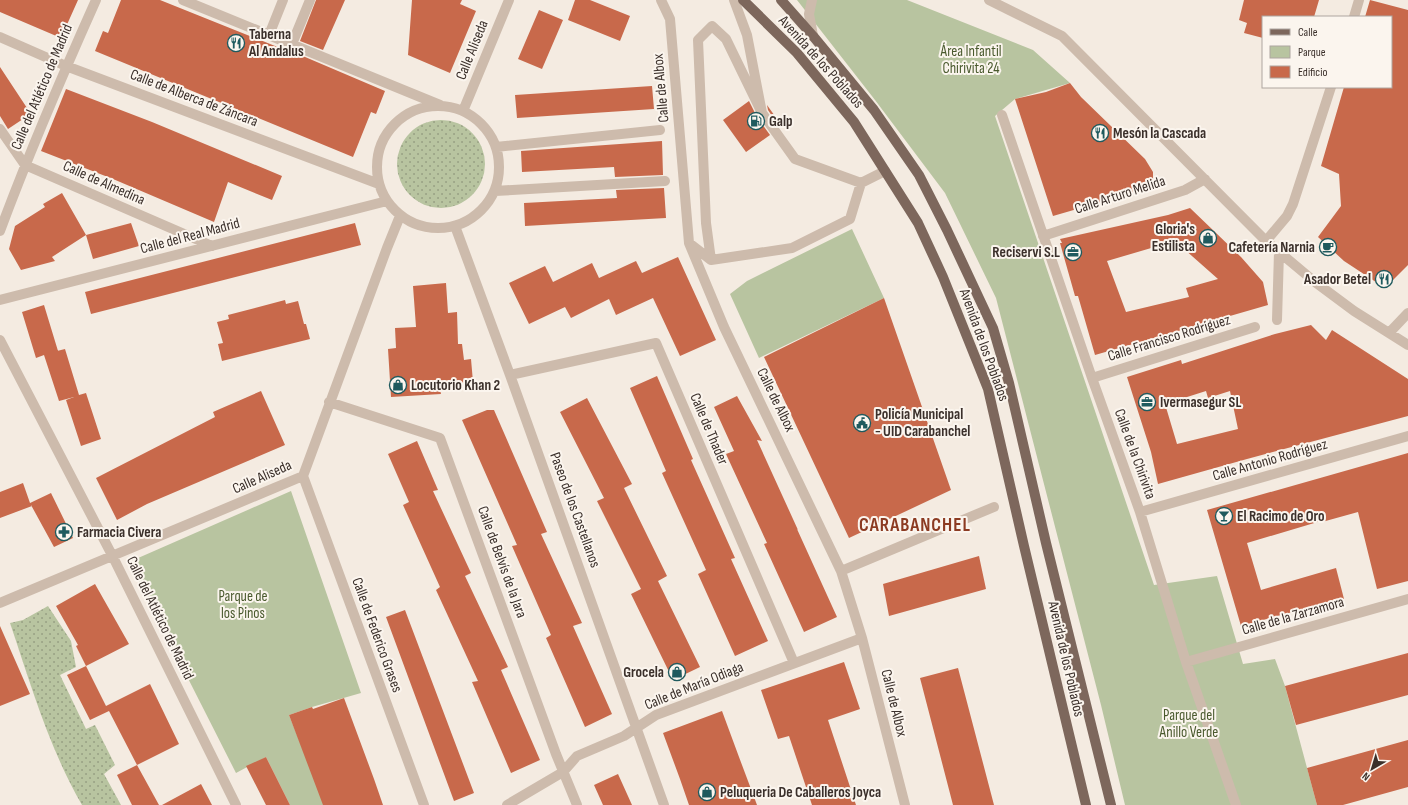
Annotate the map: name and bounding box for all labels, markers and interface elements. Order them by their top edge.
street label: Avenida de los Poblados [774,11,868,112]
legend [1262,16,1392,88]
street label: Calle Aliseda [451,17,493,83]
street label: Calle del Atlético de Madrid [7,21,77,153]
place label: Taberna Al Andalus [248,25,304,61]
text: Calle [1298,25,1318,40]
restaurant icon: Taberna Al Andalus [226,33,246,53]
park label: Área Infantil Chirivita 24 [939,42,1002,78]
text: Parque [1298,45,1326,60]
street label: Calle de Albox [649,53,673,123]
street label: Calle de Alberca de Záncara [127,65,261,131]
text: Edificio [1298,65,1327,80]
fuel station icon: Galp [746,111,766,131]
place label: Galp [769,112,793,131]
restaurant icon: Mesón la Cascada [1090,123,1110,143]
place label: Mesón la Cascada [1113,124,1206,143]
street label: Calle de Almedina [60,156,148,210]
street label: Calle Arturo Melida [1072,171,1168,219]
street label: Calle del Real Madrid [138,214,242,258]
place label: Gloria's Estilista [1152,220,1195,256]
shop icon: Gloria's Estilista [1198,228,1218,248]
cafe icon: Cafetería Narnia [1318,237,1338,257]
place label: Cafetería Narnia [1228,238,1315,257]
office icon: Reciservi S.L [1063,242,1083,262]
place label: Reciservi S.L [992,243,1060,262]
restaurant icon: Asador Betel [1374,269,1394,289]
place label: Asador Betel [1303,270,1371,289]
street label: Avenida de los Poblados [955,285,1013,404]
street label: Calle Francisco Rodríguez [1105,310,1233,366]
street label: Calle de Albox [752,365,800,435]
shop icon: Locutorio Khan 2 [388,375,408,395]
place label: Locutorio Khan 2 [411,376,500,395]
street label: Calle de Thader [685,390,733,468]
office icon: Ivermasegur SL [1137,392,1157,412]
place label: Ivermasegur SL [1160,393,1241,412]
place label: Policía Municipal - UID Carabanchel [875,405,970,441]
street label: Calle de la Chirivita [1110,406,1160,502]
public building icon: Policía Municipal - UID Carabanchel [852,413,872,433]
street label: Calle Antonio Rodríguez [1210,434,1330,485]
street label: Paseo de los Castellanos [545,450,605,570]
street label: Calle Aliseda [229,455,295,498]
street label: Calle de Belvís de la Jara [473,503,531,621]
bar icon: El Racimo de Oro [1214,506,1234,526]
place label: El Racimo de Oro [1237,507,1325,526]
district label: CARABANCHEL [859,514,971,537]
pharmacy icon: Farmacia Civera [54,522,74,542]
place label: Farmacia Civera [77,523,161,542]
street label: Calle del Atlético de Madrid [122,553,198,683]
street label: Calle de Federico Grases [347,575,407,695]
park label: Parque de los Pinos [218,587,268,623]
street label: Calle de la Zarzamora [1240,592,1346,640]
street label: Avenida de los Poblados [1043,598,1089,719]
street label: Calle de María Odiaga [642,657,747,715]
shop icon: Grocela [667,662,687,682]
place label: Grocela [623,663,664,682]
street label: Calle de Albox [876,667,912,739]
park label: Parque del Anillo Verde [1159,706,1218,742]
north arrow [1352,749,1392,789]
text: N [1360,769,1372,783]
shop icon: Peluqueria De Caballeros Joyca [697,782,717,802]
place label: Peluqueria De Caballeros Joyca [720,783,881,802]

